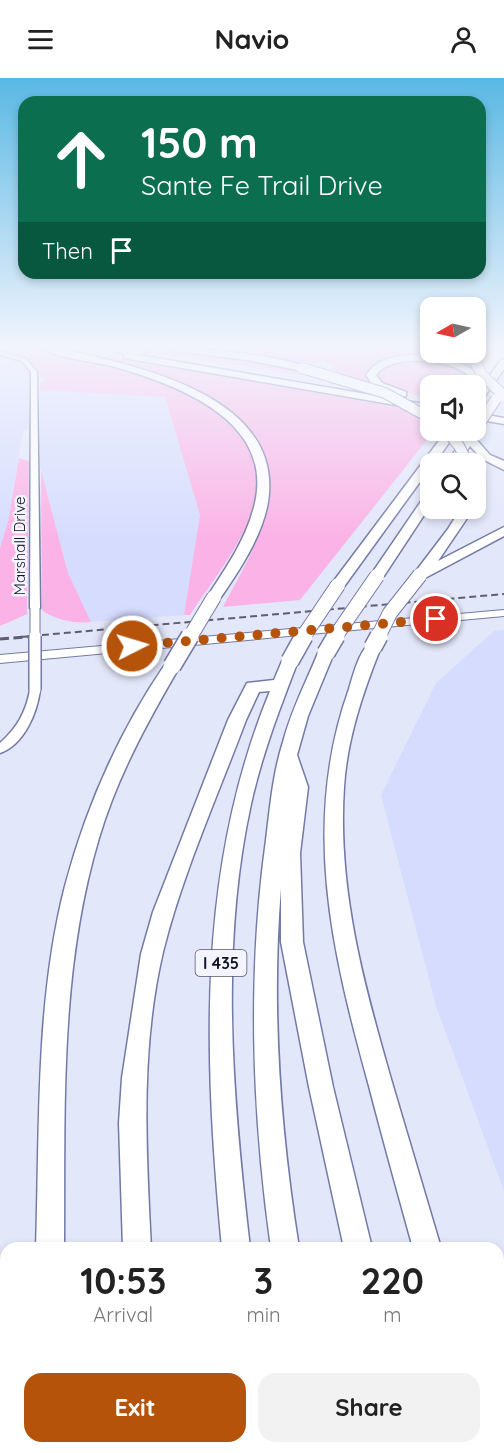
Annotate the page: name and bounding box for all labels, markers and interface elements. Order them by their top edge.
text: Navio [215,22,289,56]
icon: menu [24,23,57,56]
icon: person [447,23,480,56]
text: 150 m [141,116,258,169]
icon: ahead [42,120,120,198]
text: Sante Fe Trail Drive [141,168,383,202]
icon: arrive [105,234,138,267]
text: Then [42,237,93,265]
north arrow [420,297,486,363]
map controls [420,297,486,519]
button: sound [420,375,486,441]
button: search [420,453,486,519]
street label: Marshall Drive [10,496,29,596]
pin [410,593,461,644]
icon: arrive [419,602,452,635]
position arrow [100,614,164,678]
road number: I 435 [196,950,246,976]
text: 10:53 [80,1258,166,1303]
text: 3 [254,1258,273,1303]
text: 220 [361,1258,424,1303]
text: Arrival [93,1302,153,1327]
text: min [246,1302,281,1327]
text: m [383,1302,401,1327]
button: Exit [24,1373,246,1442]
button: Share [258,1373,480,1442]

